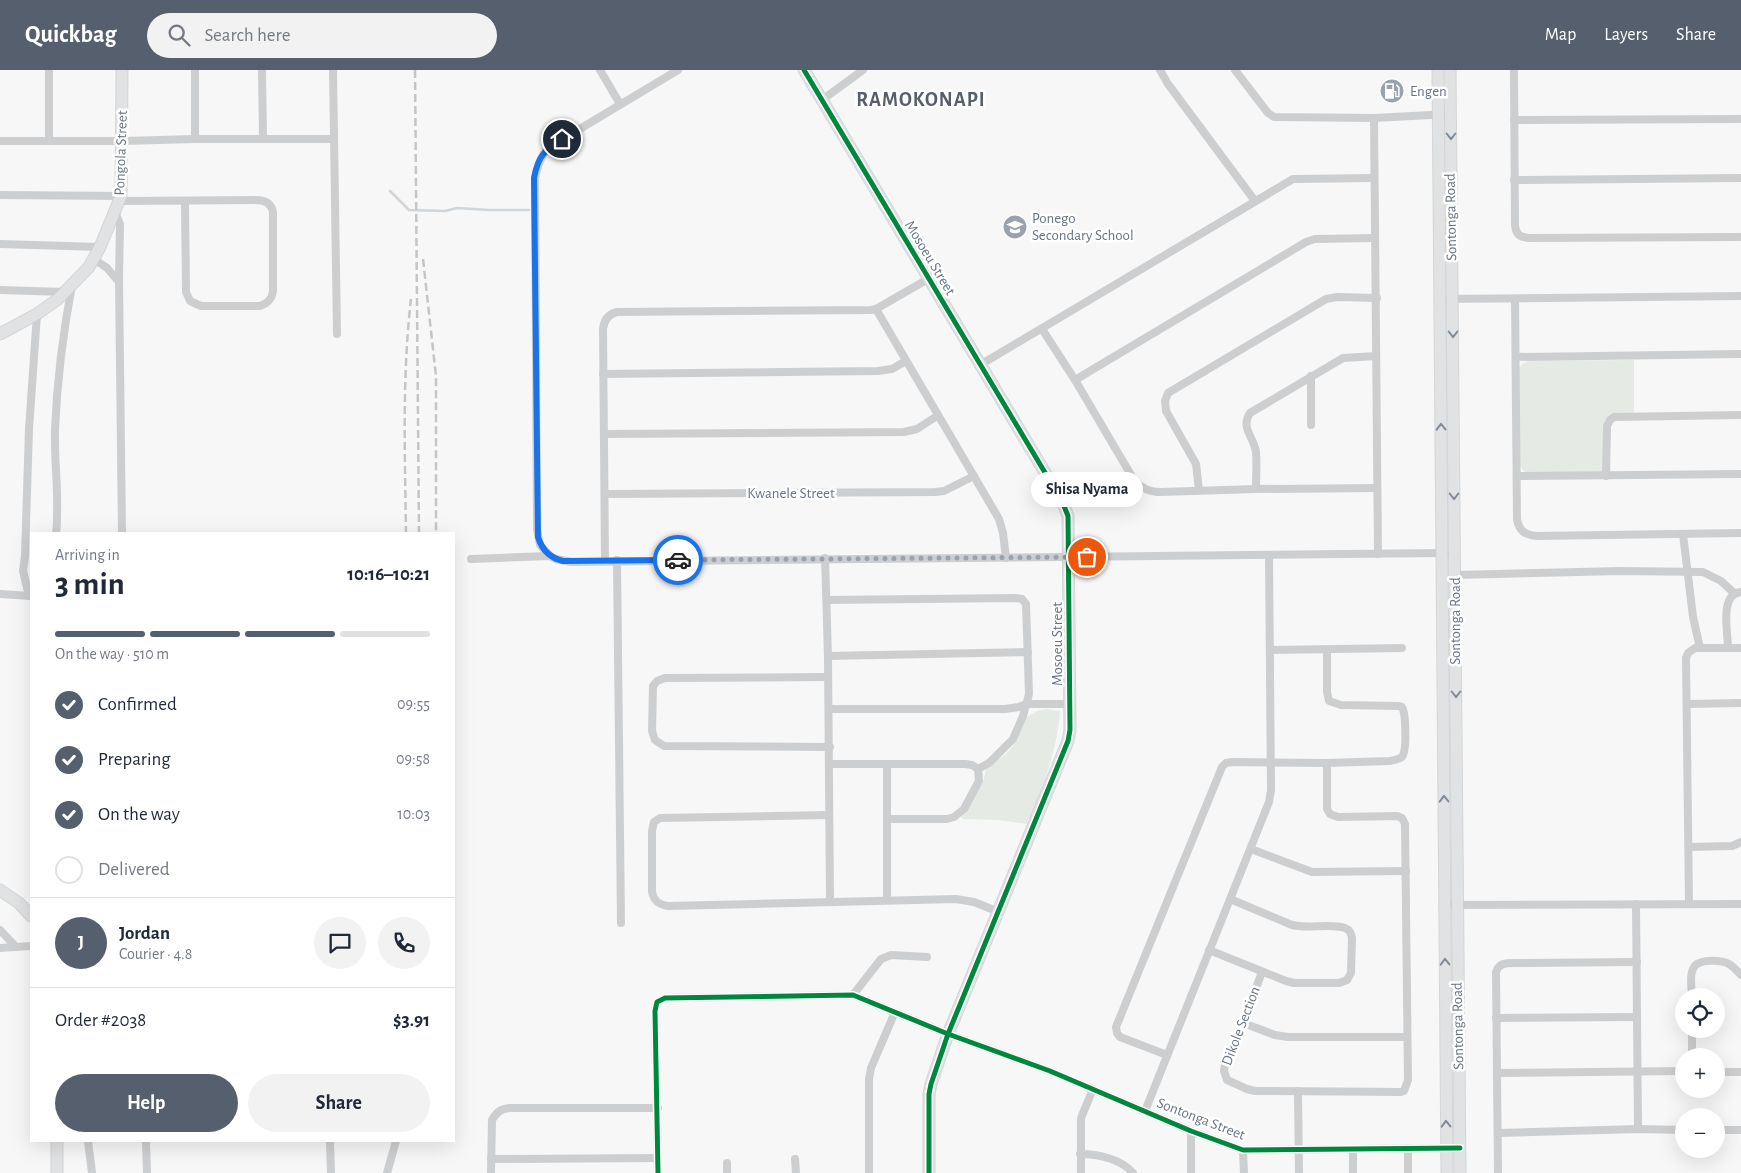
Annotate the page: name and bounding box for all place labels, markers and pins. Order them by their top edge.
fuel station icon: Engen [1379,78,1405,104]
place label: Engen [1410,84,1447,99]
pin [541,118,583,160]
place label: Ponego Secondary School [1032,211,1134,243]
school or university icon: Ponego Secondary School [1002,214,1028,240]
callout: Shisa Nyama [1031,472,1143,507]
pin [1066,536,1108,578]

